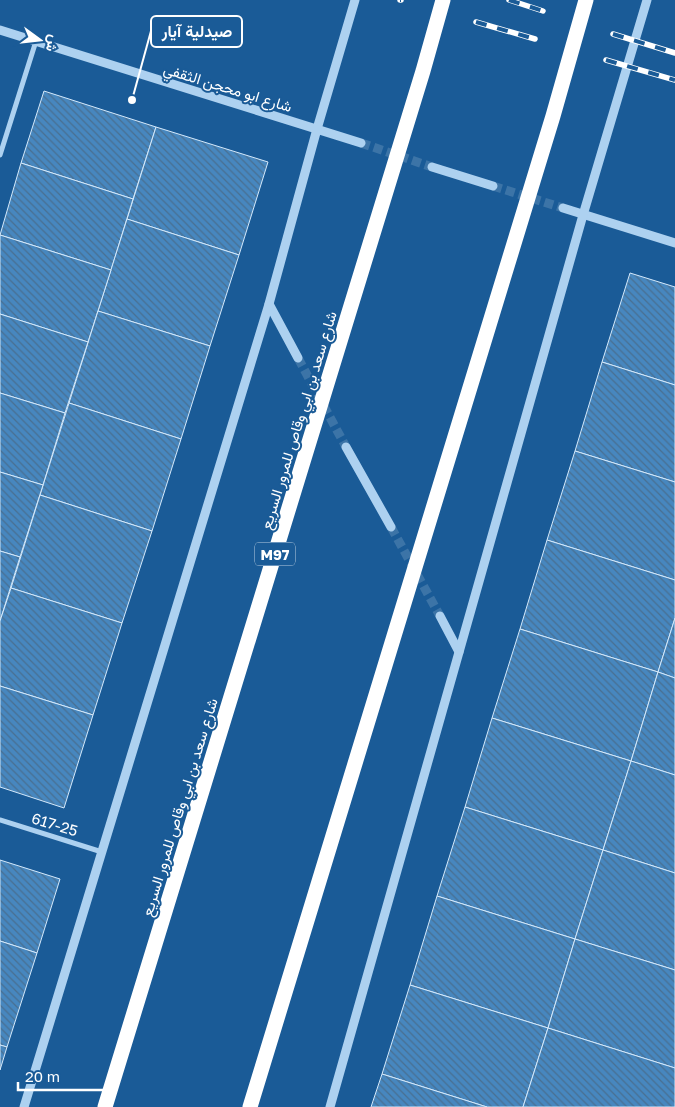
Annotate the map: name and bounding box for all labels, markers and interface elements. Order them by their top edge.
north arrow [15,15,65,65]
callout: صيدلية آيار [151,16,242,47]
text: صيدلية آيار [161,21,232,42]
text: ش [42,33,63,54]
street label: شارع ابو محجن الثقفي [160,59,295,120]
street label: شارع سعد بن ابي وقاص للمرور السريع [256,309,345,533]
road number: M97 [255,542,295,566]
street label: شارع سعد بن ابي وقاص للمرور السريع [137,696,226,920]
street label: 617-25 [30,808,80,840]
scale bar [18,1060,110,1092]
text: 20 m [25,1067,60,1085]

